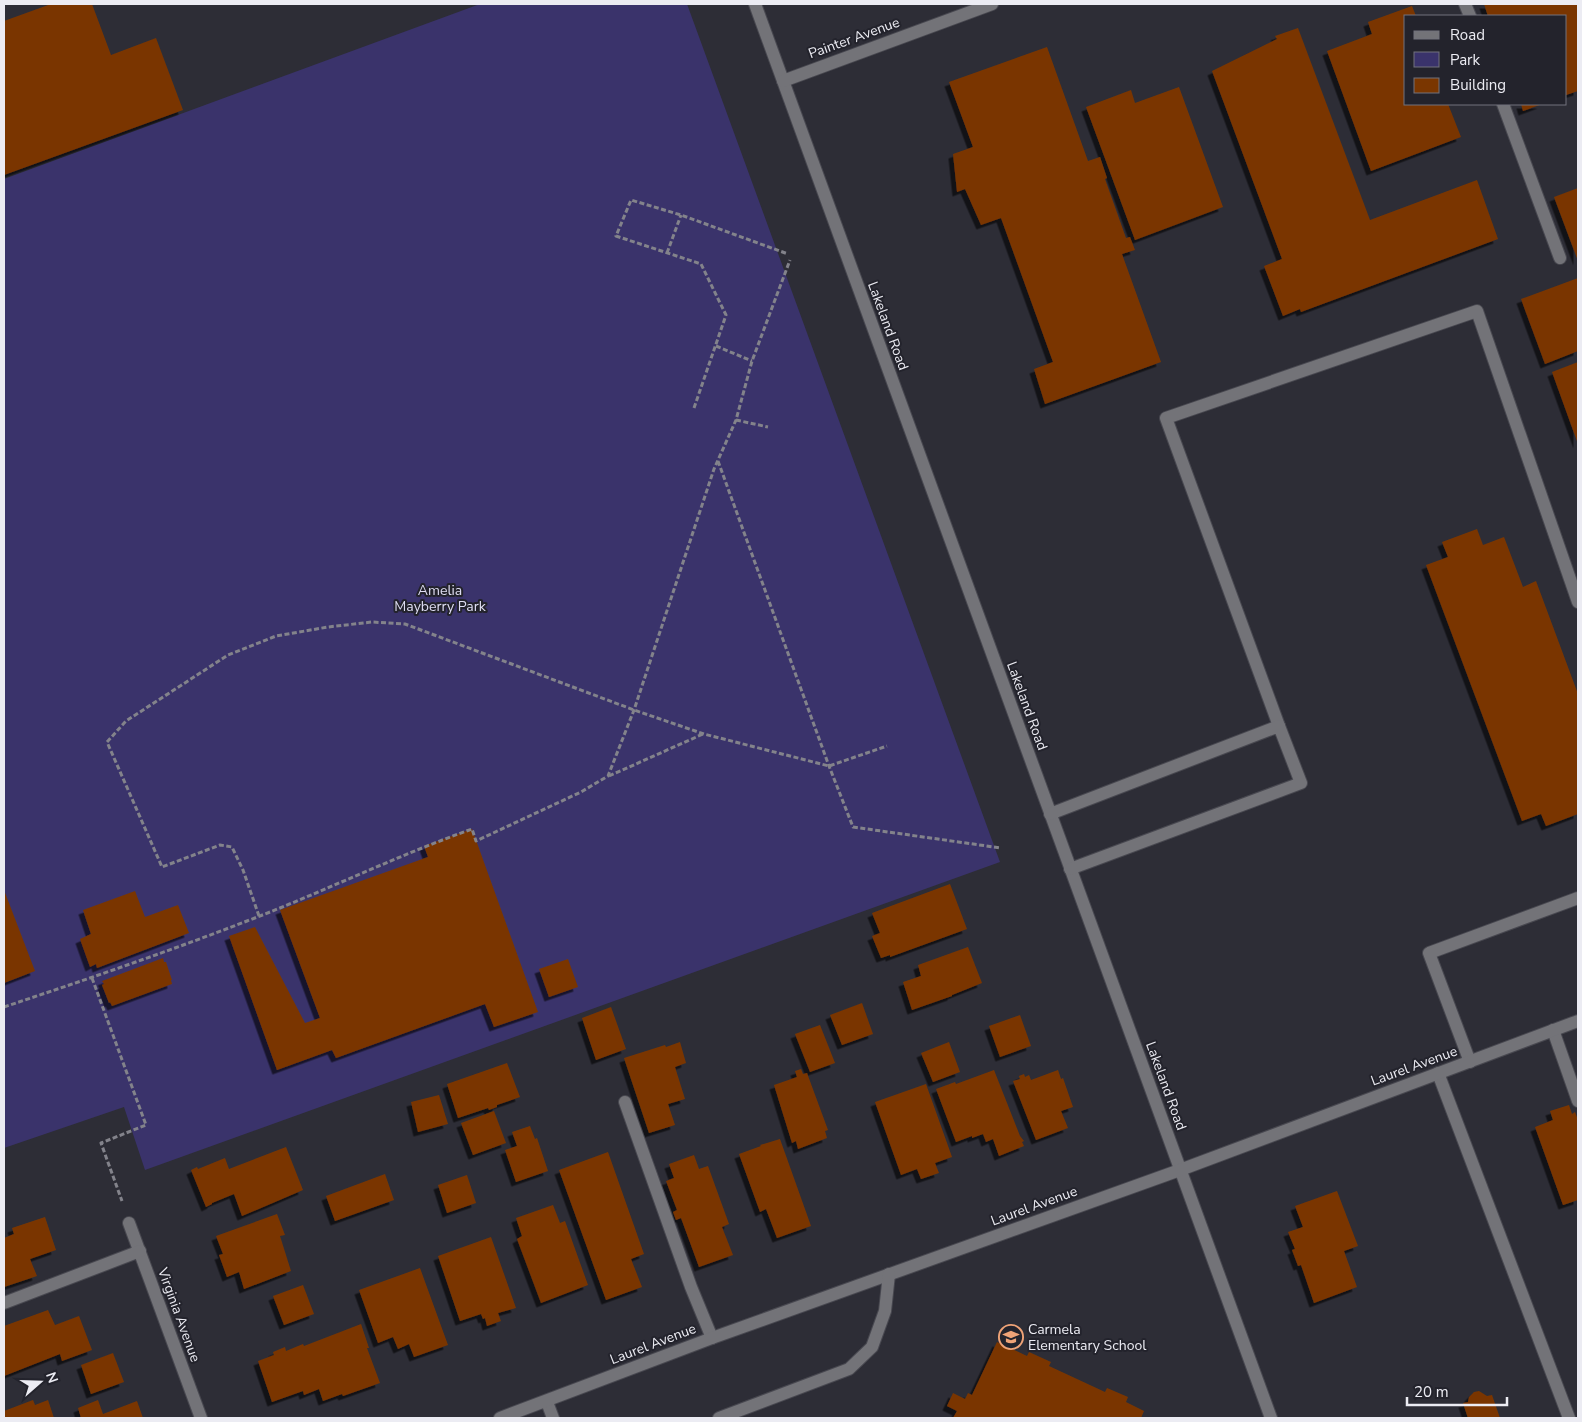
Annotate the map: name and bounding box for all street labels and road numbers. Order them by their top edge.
street label: Painter Avenue [806,13,902,63]
street label: Lakeland Road [863,279,913,373]
street label: Lakeland Road [1002,659,1052,753]
street label: Lakeland Road [1141,1039,1191,1133]
street label: Laurel Avenue [1368,1042,1460,1090]
street label: Laurel Avenue [988,1182,1080,1230]
street label: Virginia Avenue [153,1264,205,1365]
street label: Laurel Avenue [607,1319,699,1369]

